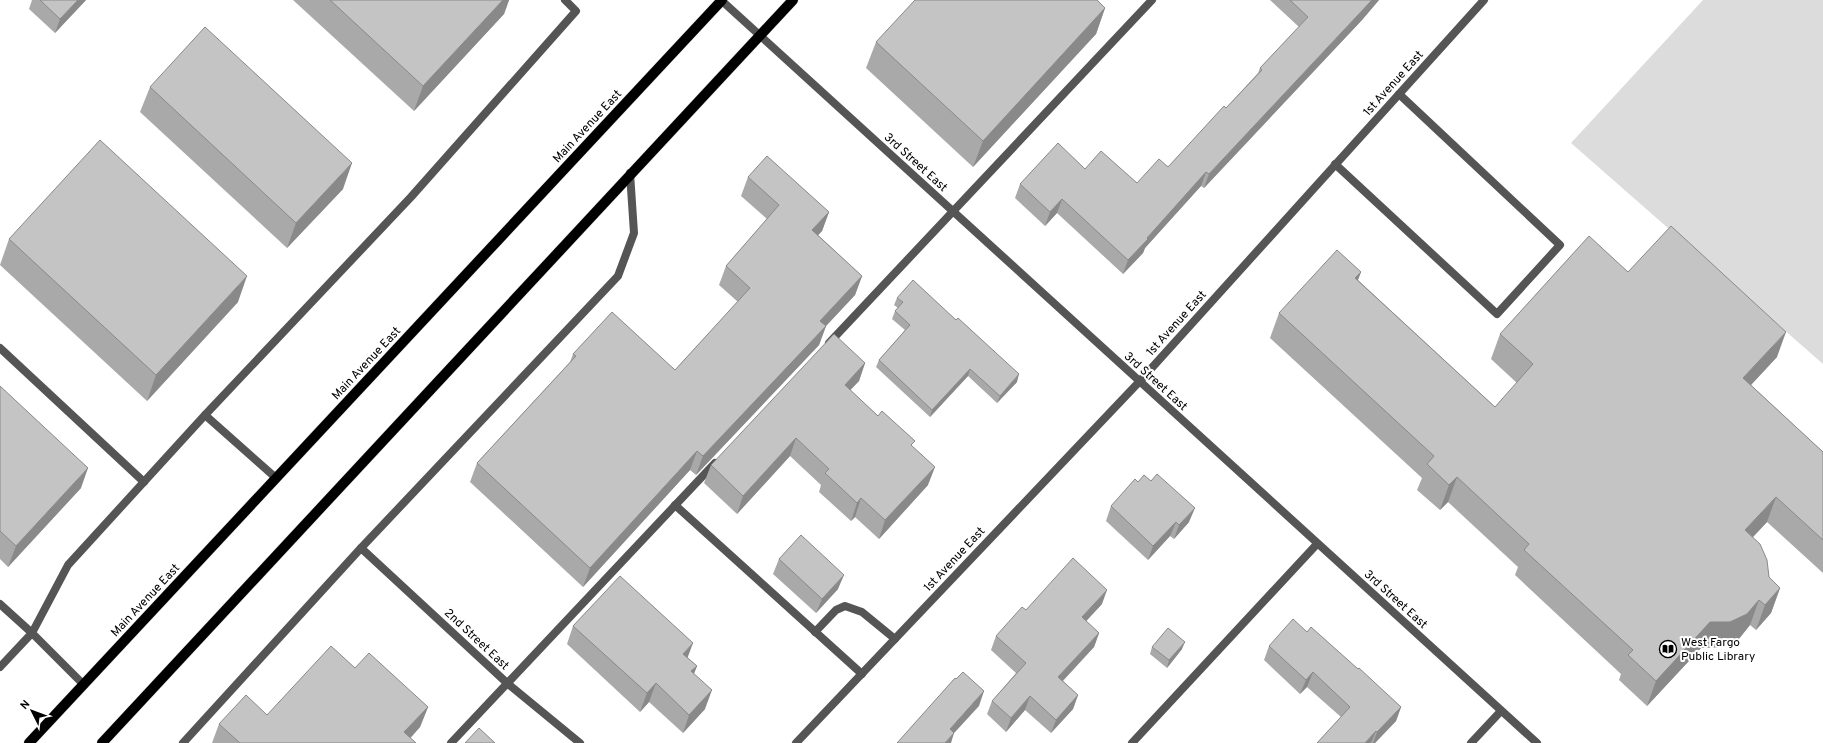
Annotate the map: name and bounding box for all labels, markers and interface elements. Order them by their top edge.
street label: 1st Avenue East [1360,47,1427,120]
street label: Main Avenue East [550,87,626,167]
street label: 3rd Street East [880,130,951,196]
street label: 1st Avenue East [1143,287,1210,360]
street label: Main Avenue East [329,324,405,404]
street label: 3rd Street East [1120,349,1191,415]
street label: 1st Avenue East [921,524,989,596]
street label: Main Avenue East [108,561,184,641]
street label: 3rd Street East [1360,567,1431,633]
street label: 2nd Street East [440,606,512,674]
place label: West Fargo Public Library [1681,635,1755,665]
library icon: West Fargo Public Library [1658,639,1678,659]
north arrow [12,691,52,731]
text: N [17,697,33,713]

